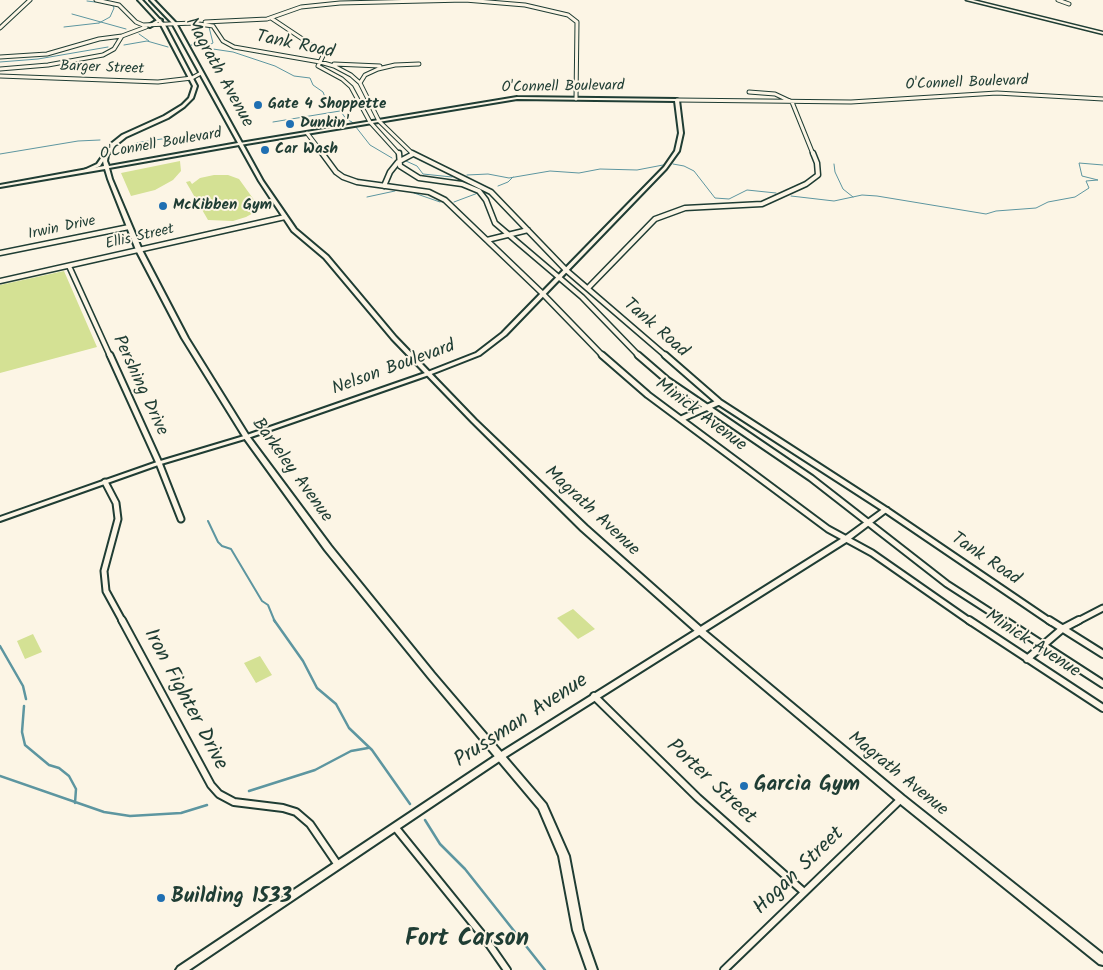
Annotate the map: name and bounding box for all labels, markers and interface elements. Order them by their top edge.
street label: Magrath Avenue [179,14,257,132]
street label: Tank Road [254,27,336,65]
street label: Barger Street [59,59,145,79]
street label: O'Connell Boulevard [905,73,1029,95]
street label: O'Connell Boulevard [501,78,625,98]
place label: Gate 4 Shoppette [268,96,386,114]
marker: Gate 4 Shoppette [252,99,264,111]
place label: Dunkin' [300,115,348,133]
marker: Dunkin' [284,118,296,130]
street label: O'Connell Boulevard [99,125,223,165]
place label: Car Wash [275,141,338,159]
marker: Car Wash [259,144,271,156]
place label: McKibben Gym [173,197,272,215]
marker: McKibben Gym [157,200,169,212]
street label: Irwin Drive [27,213,97,245]
street label: Ellis Street [104,221,176,255]
street label: Tank Road [618,295,692,363]
street label: Pershing Drive [106,332,172,440]
street label: Nelson Boulevard [330,337,458,401]
street label: Minick Avenue [650,375,750,457]
street label: Barkeley Avenue [246,415,336,527]
street label: Magrath Avenue [539,462,643,562]
street label: Tank Road [946,529,1024,591]
street label: Minick Avenue [980,606,1084,684]
street label: Iron Fighter Drive [136,625,232,775]
street label: Prussman Avenue [450,669,594,775]
street label: Magrath Avenue [843,728,951,822]
street label: Porter Street [660,735,760,831]
place label: Garcia Gym [754,773,860,799]
marker: Garcia Gym [738,780,750,792]
street label: Hogan Street [749,823,851,921]
place label: Building 1533 [171,885,292,911]
marker: Building 1533 [155,892,167,904]
district label: Fort Carson [405,927,529,955]

